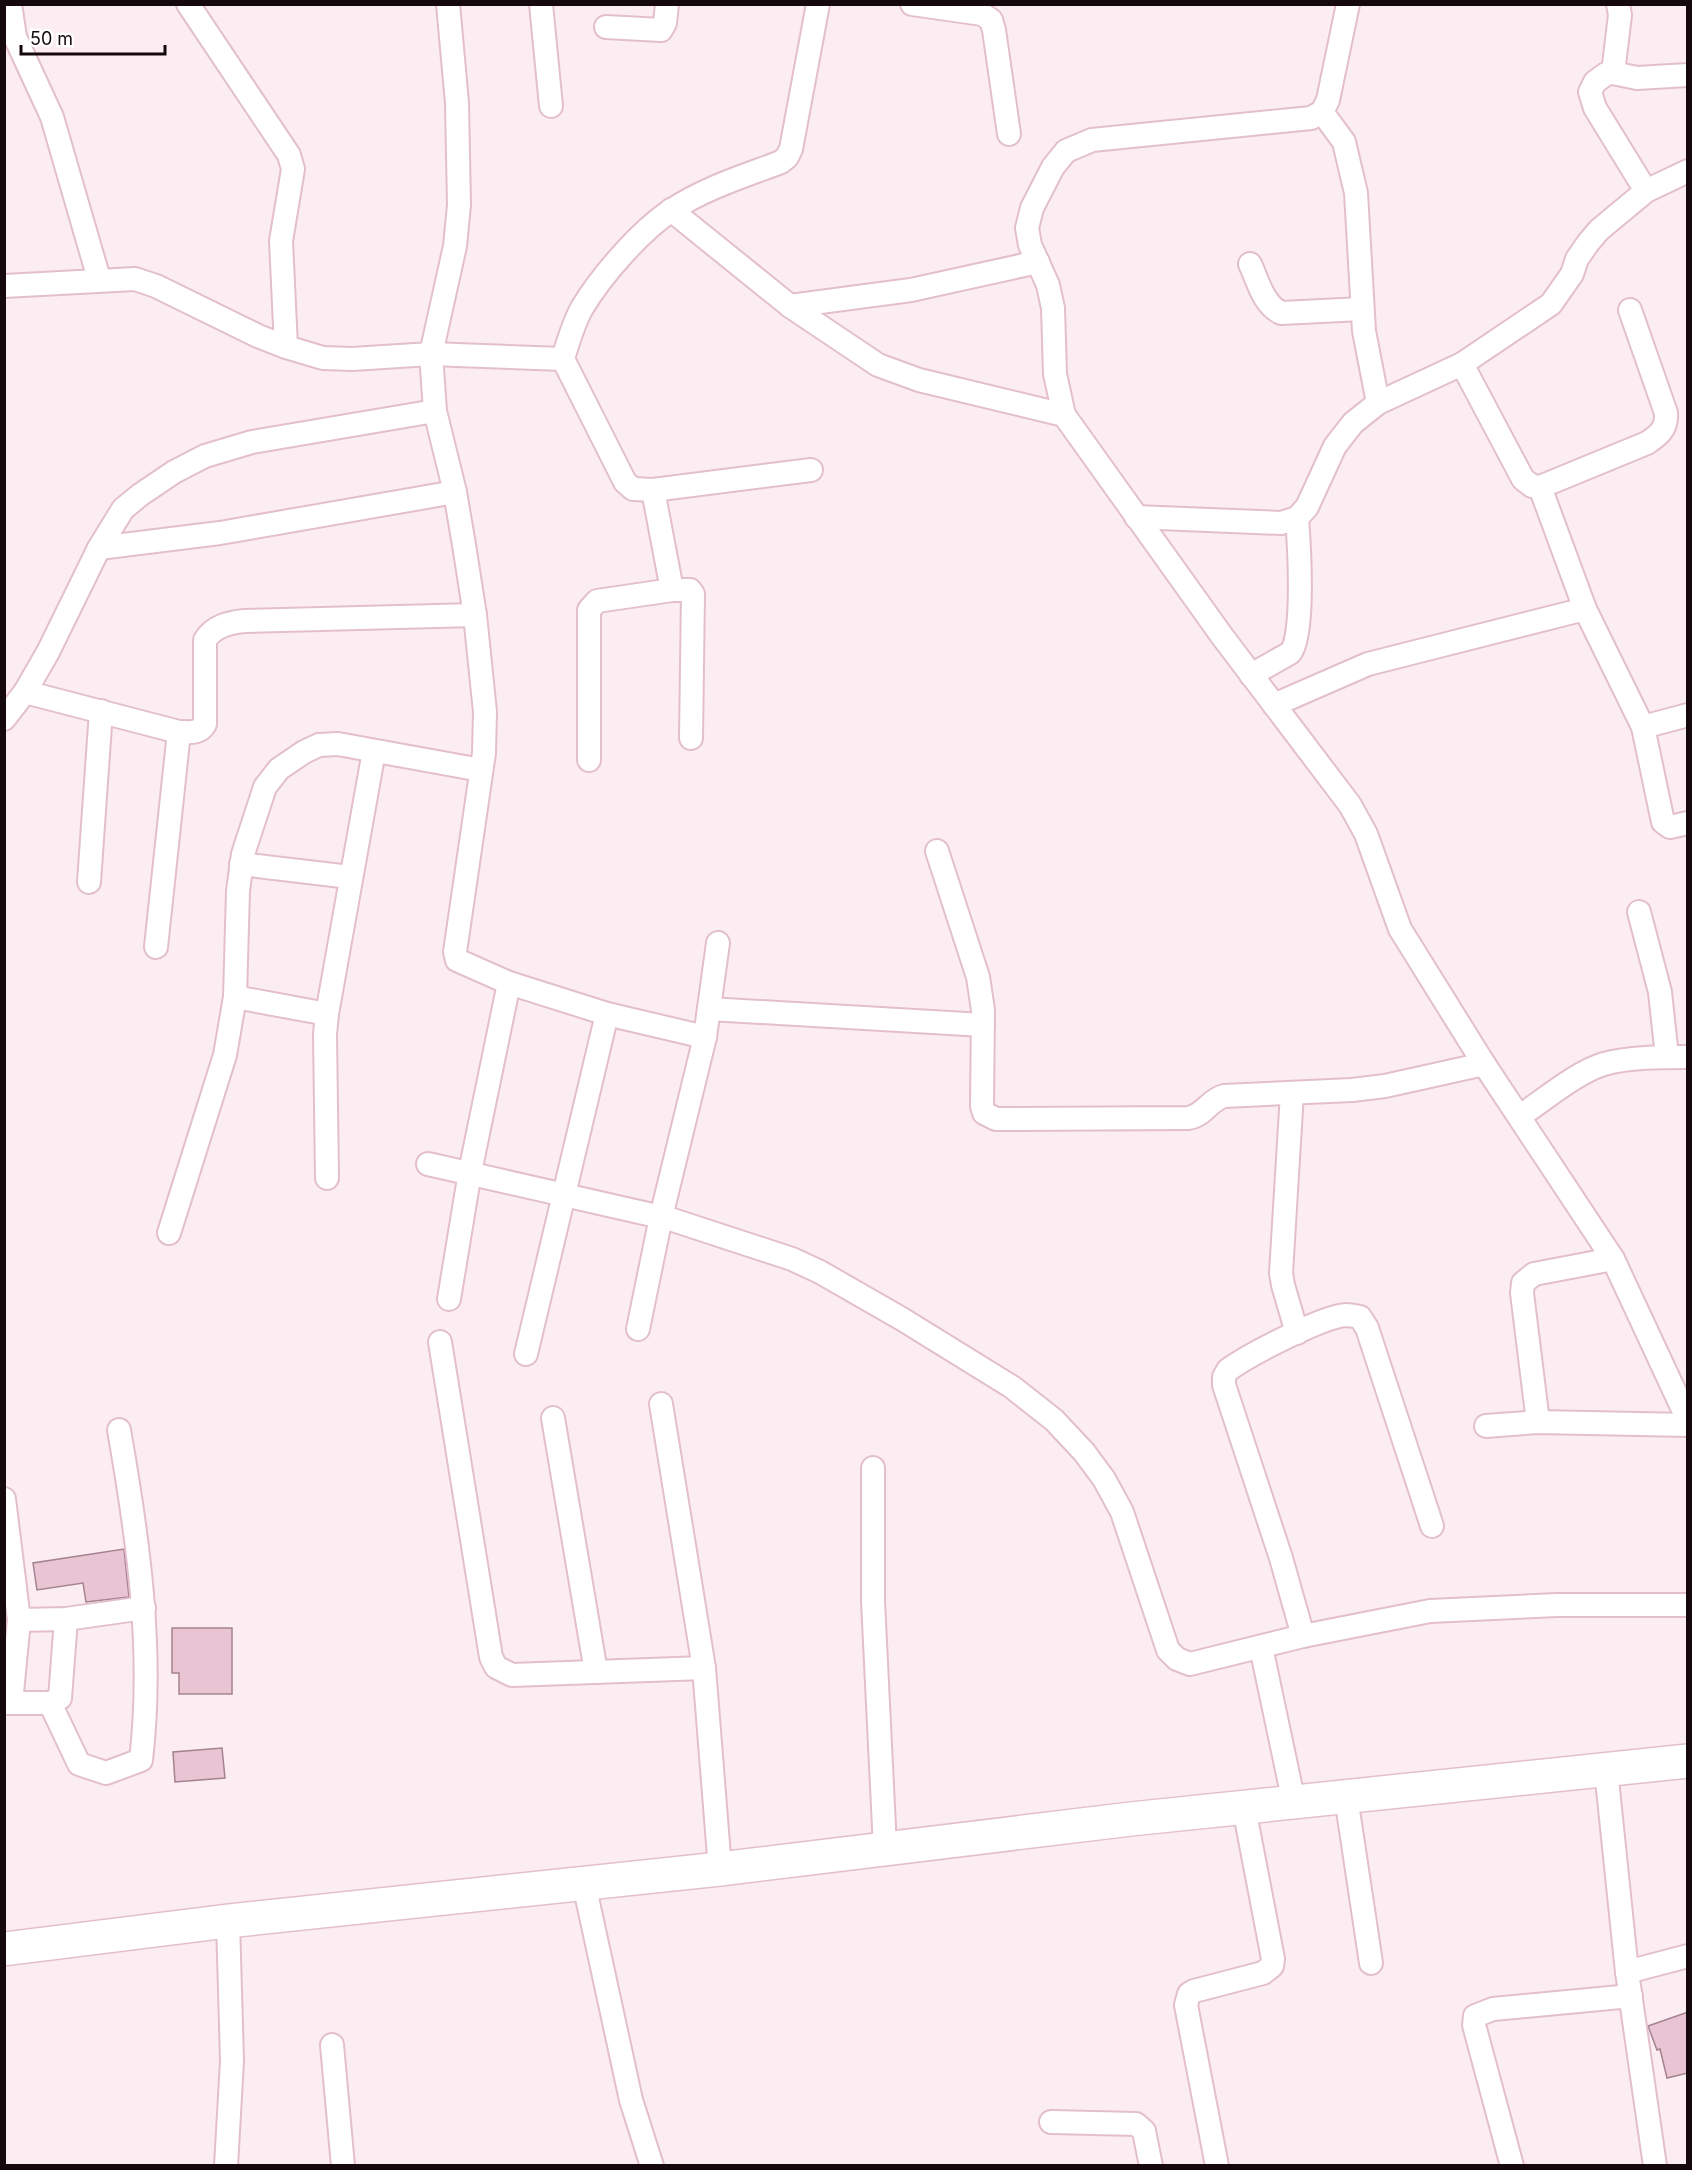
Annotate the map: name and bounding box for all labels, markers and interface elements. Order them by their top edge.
scale bar [21,18,165,56]
text: 50 m [30,28,73,49]

